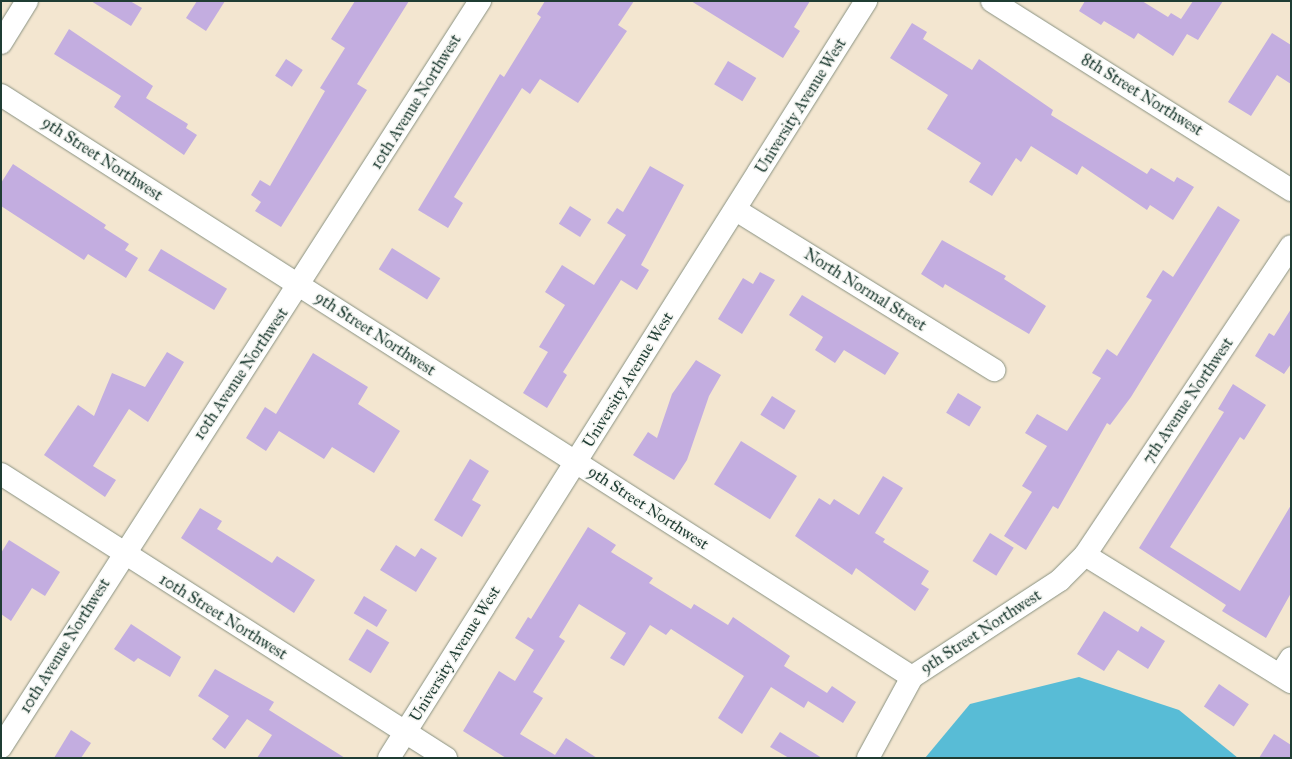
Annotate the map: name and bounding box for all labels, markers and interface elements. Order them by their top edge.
street label: 10th Avenue Northwest [367,31,465,173]
street label: University Avenue West [751,35,851,177]
street label: 8th Street Northwest [1078,50,1206,140]
street label: 9th Street Northwest [38,113,166,205]
street label: North Normal Street [800,245,930,335]
street label: 9th Street Northwest [311,288,439,380]
street label: 10th Avenue Northwest [190,304,292,444]
street label: University Avenue West [578,309,678,451]
street label: 7th Avenue Northwest [1139,334,1237,468]
street label: 9th Street Northwest [584,462,712,554]
street label: 10th Street Northwest [156,570,290,664]
street label: 10th Avenue Northwest [16,575,114,717]
street label: University Avenue West [405,583,505,725]
street label: 9th Street Northwest [917,586,1045,678]

